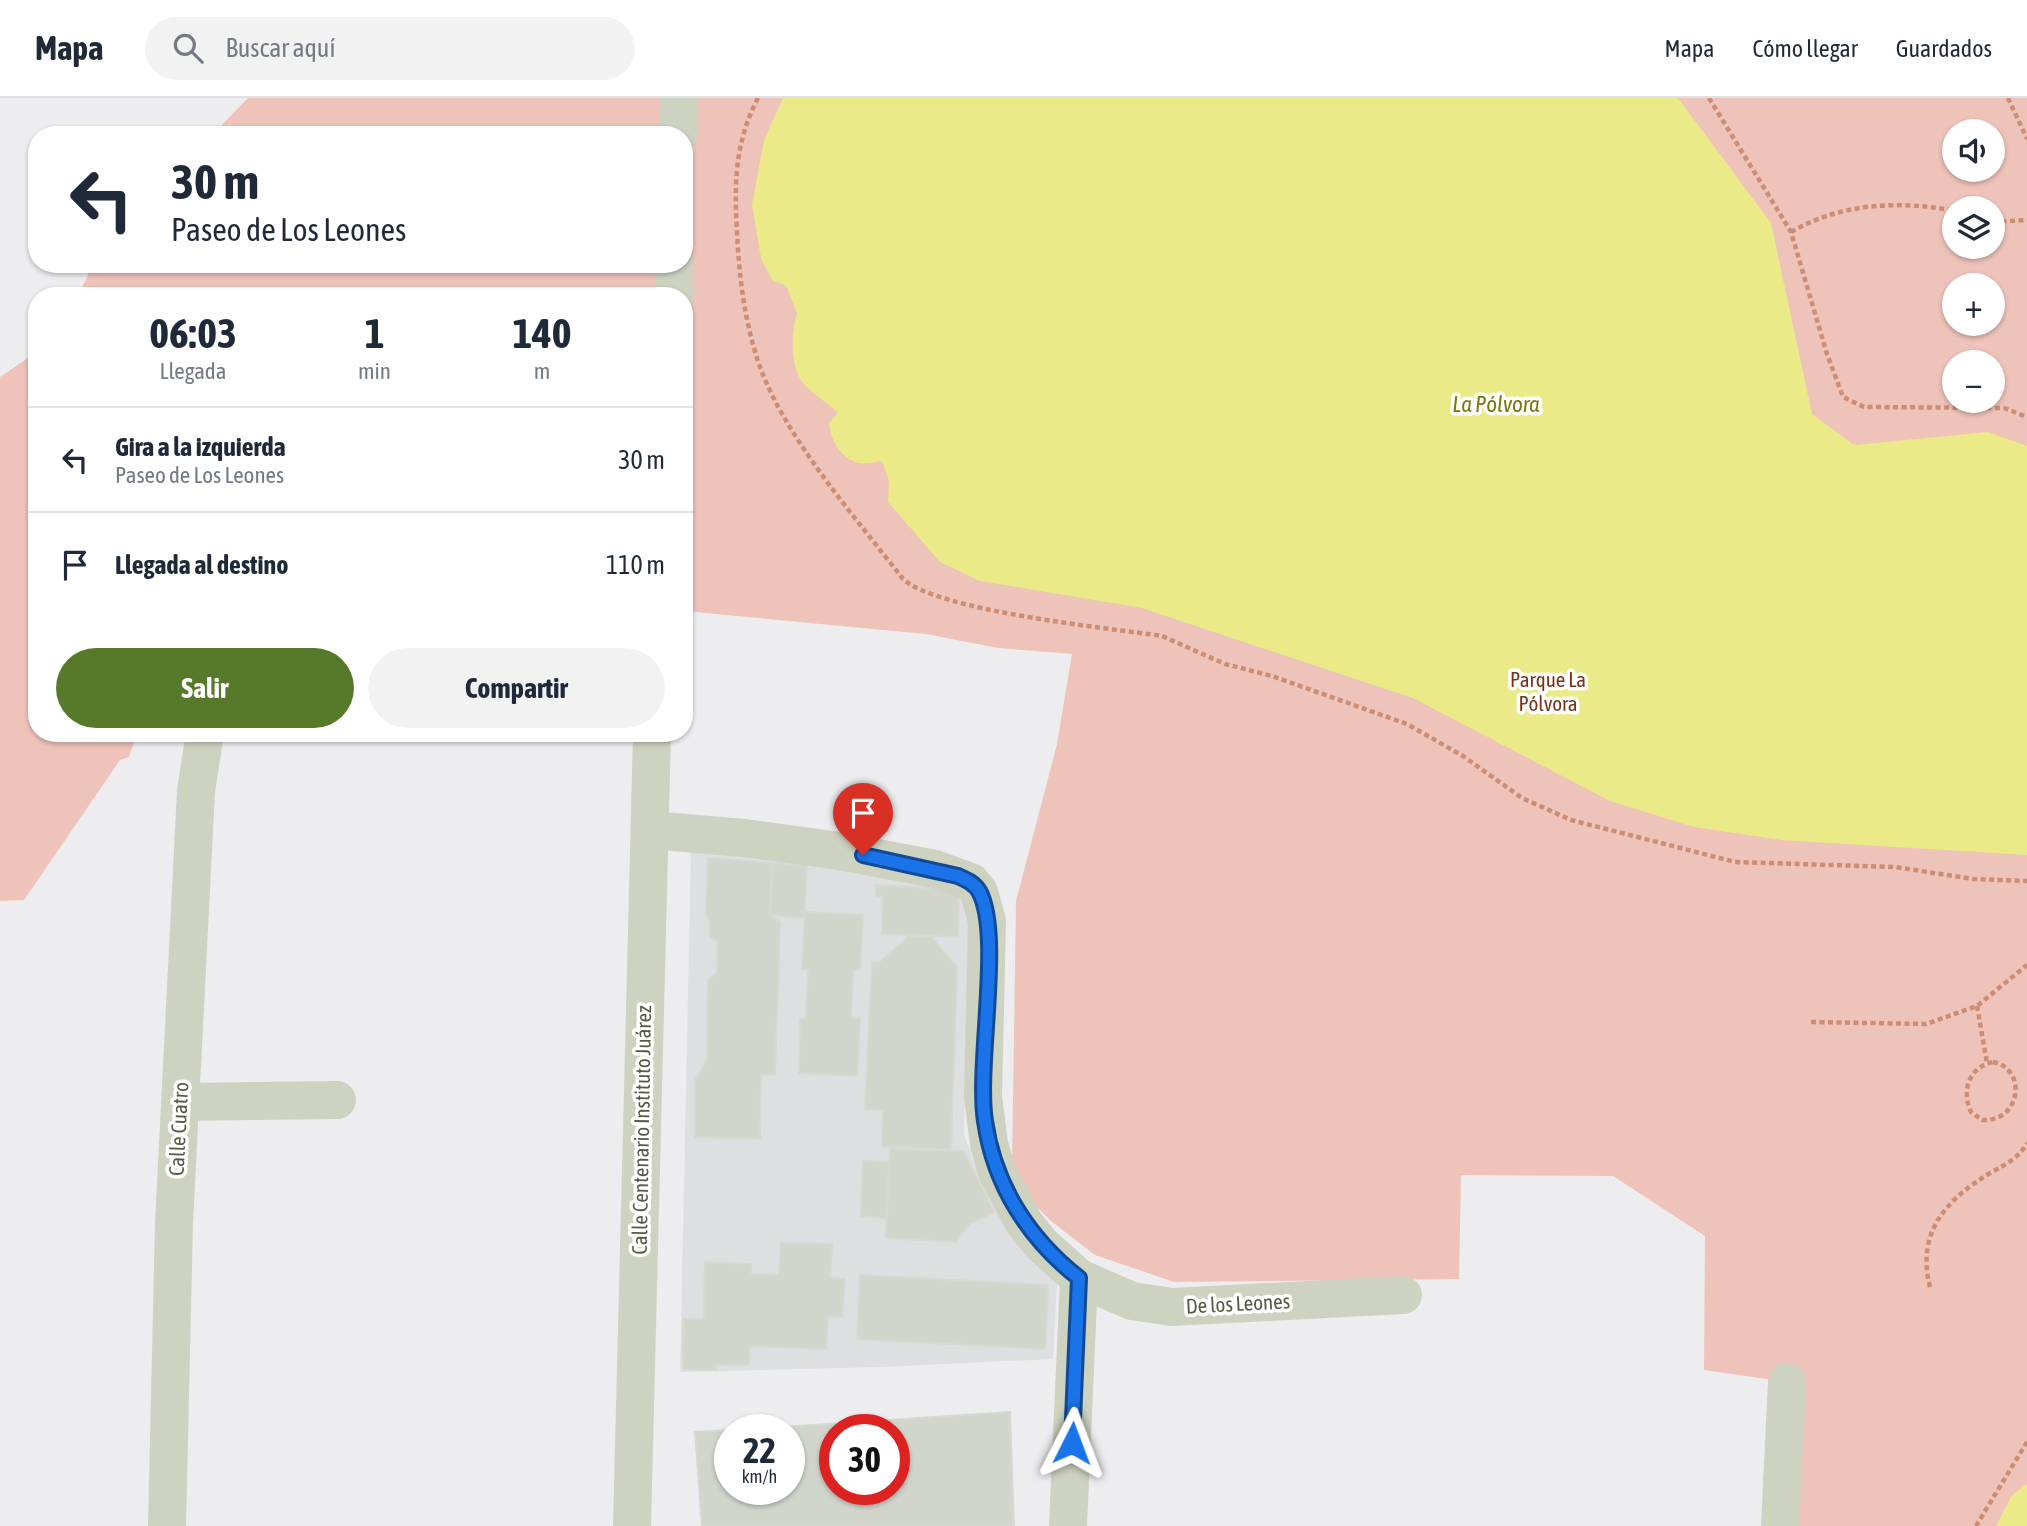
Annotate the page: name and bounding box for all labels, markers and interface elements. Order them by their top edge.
search box [145,17,635,80]
text: Mapa [35,29,103,67]
icon: search [169,29,207,67]
text: Buscar aquí [225,33,335,63]
text: Mapa [1665,35,1714,62]
text: Cómo llegar [1752,35,1858,62]
text: Guardados [1896,35,1992,62]
map controls [1942,119,2005,413]
button: sound [1942,119,2005,182]
text: 30 m [171,153,259,209]
icon: left [56,154,147,245]
button: layers [1942,196,2005,259]
text: Paseo de Los Leones [171,211,406,248]
button: + [1942,273,2005,336]
text: 06:03 [149,309,237,357]
text: 1 [365,309,384,357]
text: 140 [512,309,572,357]
button: − [1942,350,2005,413]
text: Llegada [160,358,226,384]
text: min [358,358,391,384]
text: m [534,358,550,384]
water label: La Pólvora [1452,391,1540,417]
text: Gira a la izquierda [115,432,286,462]
icon: left [56,441,94,479]
text: 30 m [618,445,665,475]
text: Paseo de Los Leones [115,462,284,488]
icon: arrive [56,546,94,584]
text: Llegada al destino [115,550,288,580]
text: 110 m [606,550,665,580]
button: Salir [56,648,354,728]
button: Compartir [368,648,665,728]
park label: Parque La Pólvora [1510,667,1586,715]
pin [833,783,893,855]
icon: arrive [844,794,882,832]
street label: Calle Centenario Instituto Juárez [627,1005,655,1255]
street label: Calle Cuatro [164,1081,192,1177]
street label: De los Leones [1185,1288,1291,1318]
position arrow [1035,1406,1109,1480]
speed limit sign: 30 [819,1414,910,1505]
text: 22 [743,1430,776,1470]
text: km/h [742,1466,777,1487]

